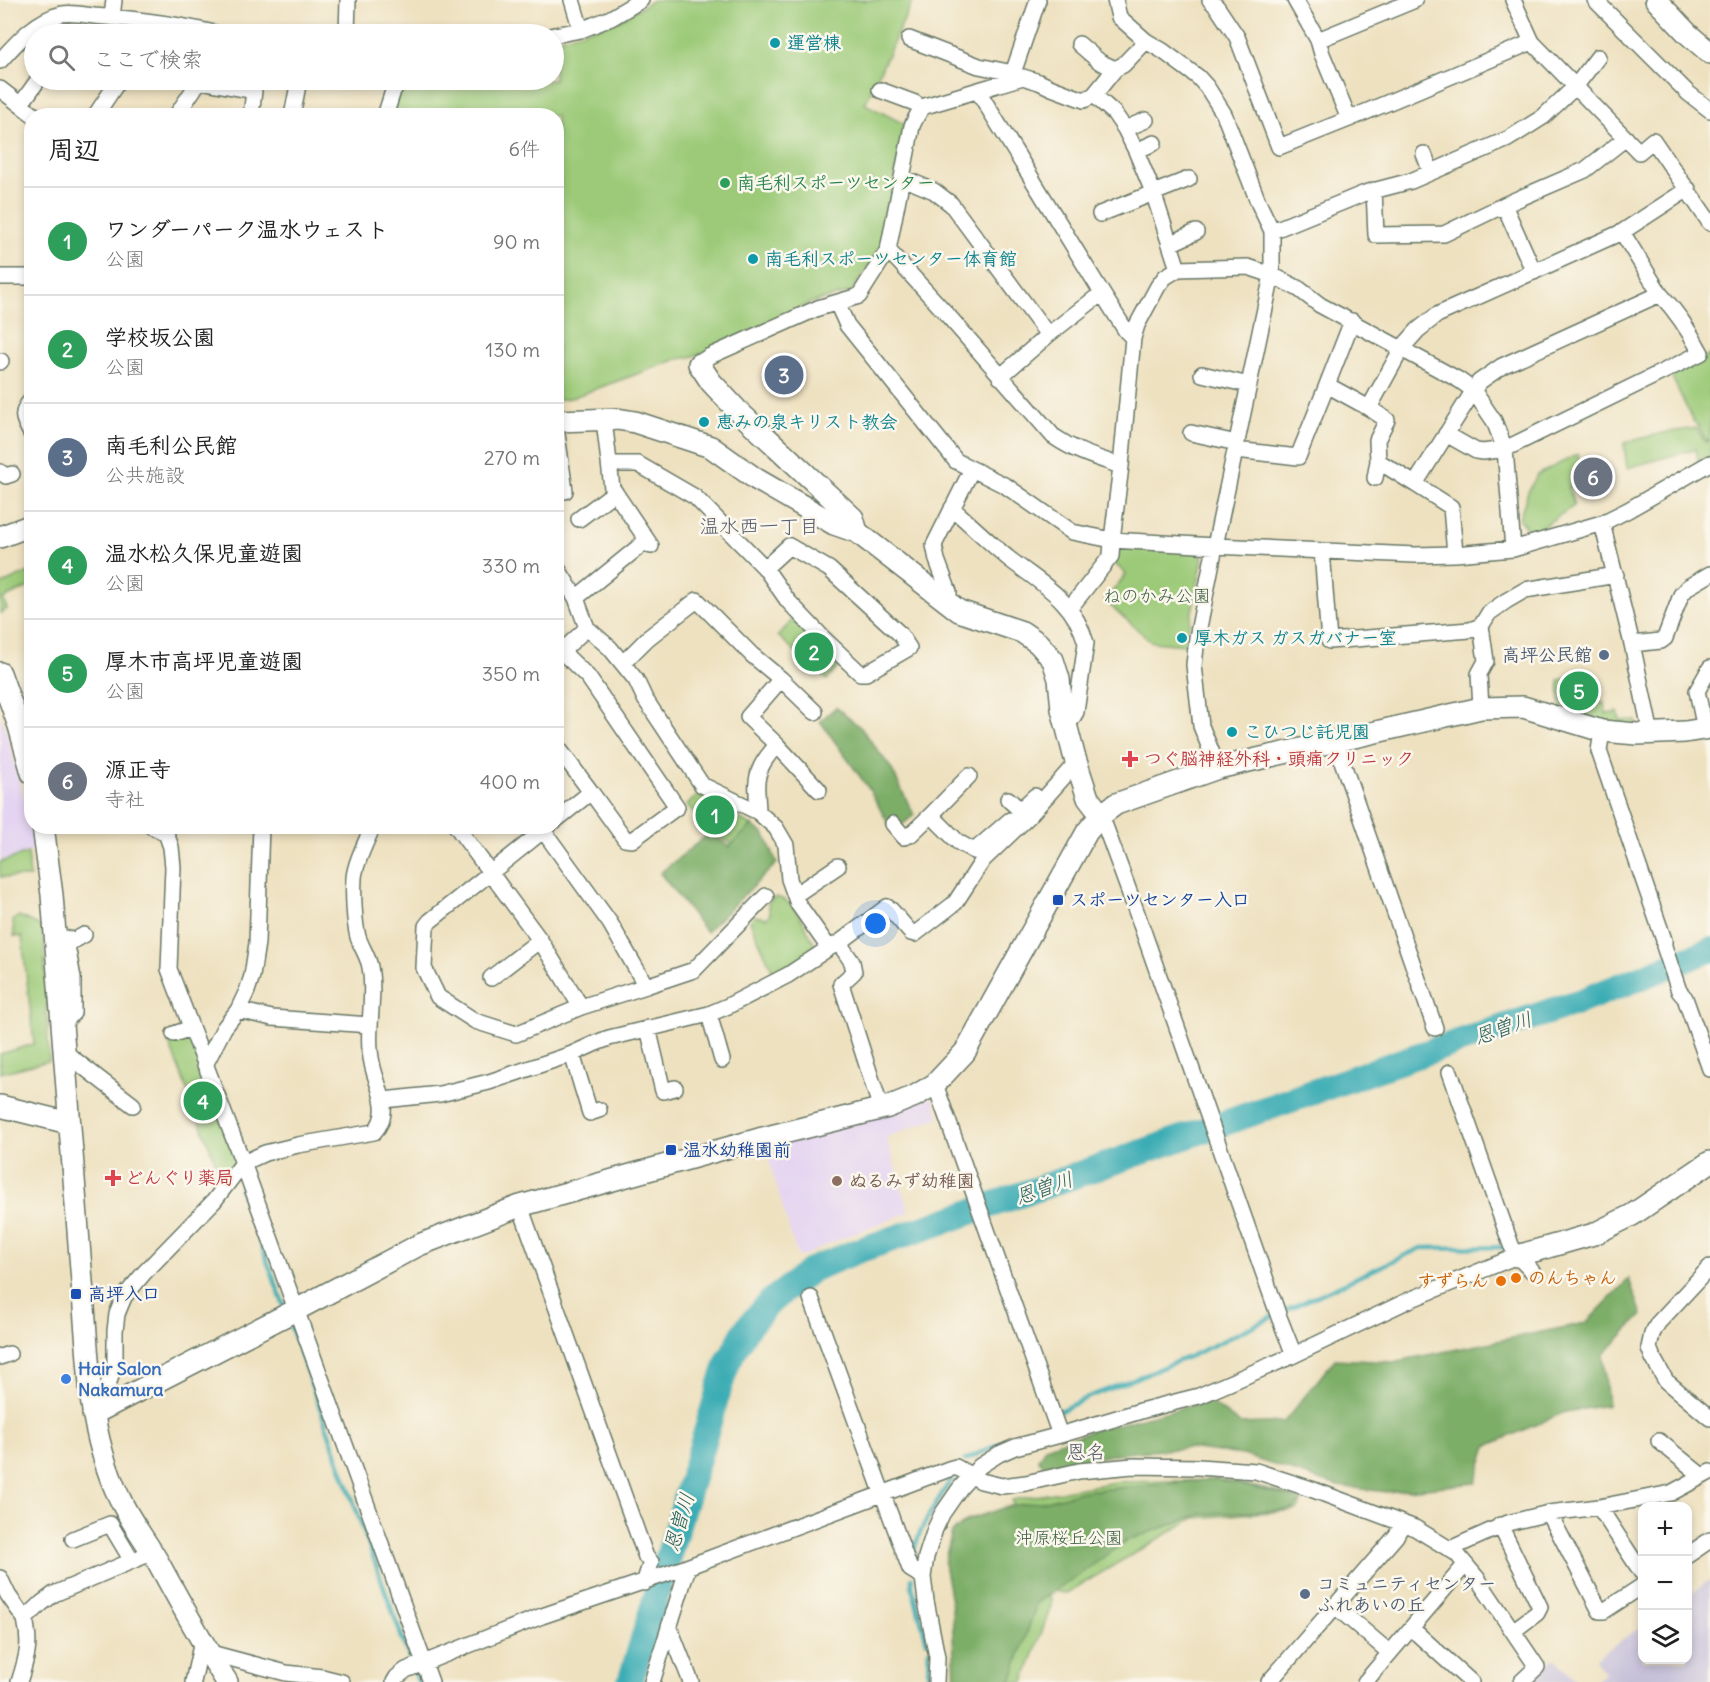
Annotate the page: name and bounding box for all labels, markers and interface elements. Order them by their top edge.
search box [24,24,564,90]
place label: 運営棟 [787,31,841,54]
marker: 運営棟 [768,36,782,50]
icon: search [45,41,78,74]
text: ここで検索 [93,45,203,73]
text: 周辺 [48,133,100,166]
text: 6件 [508,136,540,161]
place label: 南毛利スポーツセンター [737,171,935,194]
marker: 南毛利スポーツセンター [718,176,732,190]
text: ワンダーパーク温水ウェスト [105,215,389,243]
text: 1 [64,229,71,254]
text: 90 m [493,229,540,254]
text: 公園 [105,246,145,271]
place label: 南毛利スポーツセンター体育館 [765,247,1017,270]
marker: 南毛利スポーツセンター体育館 [746,252,760,266]
text: 学校坂公園 [105,323,215,351]
text: 2 [62,337,73,362]
text: 130 m [485,337,540,362]
pin: 3 [764,352,804,398]
text: 公園 [105,354,145,379]
place label: 恵みの泉キリスト教会 [716,410,897,433]
marker: 恵みの泉キリスト教会 [697,415,711,429]
text: 南毛利公民館 [105,431,237,459]
text: 3 [62,445,73,470]
text: 270 m [484,445,540,470]
pin: 6 [1574,454,1612,500]
text: 公共施設 [105,462,185,487]
district label: 温水西一丁目 [699,513,819,538]
text: 温水松久保児童遊園 [105,539,303,567]
text: 4 [62,553,73,578]
text: 330 m [482,553,540,578]
text: 公園 [105,570,145,595]
park label: ねのかみ公園 [1103,584,1211,607]
place label: 厚木ガス ガスガバナー室 [1194,626,1397,649]
pin: 2 [794,630,834,674]
marker: 厚木ガス ガスガバナー室 [1175,631,1189,645]
place label: 高坪公民館 [1502,643,1592,666]
text: 厚木市高坪児童遊園 [105,647,303,675]
marker: 高坪公民館 [1597,648,1611,662]
text: 5 [62,661,73,686]
text: 350 m [482,661,540,686]
pin: 5 [1560,668,1598,714]
text: 公園 [105,678,145,703]
place label: こひつじ託児園 [1244,720,1370,743]
marker: こひつじ託児園 [1225,725,1239,739]
place label: つぐ脳神経外科・頭痛クリニック [1144,747,1414,770]
marker: つぐ脳神経外科・頭痛クリニック [1121,750,1139,768]
text: 源正寺 [105,755,171,783]
text: 6 [62,769,73,794]
text: 400 m [480,769,540,794]
text: 寺社 [105,786,145,811]
pin: 1 [696,792,734,838]
place label: スポーツセンター入口 [1070,888,1250,911]
marker: スポーツセンター入口 [1051,893,1065,907]
your location [861,909,890,938]
water label: 恩曽川 [1470,1006,1535,1049]
pin: 4 [184,1078,222,1124]
place label: 温水幼稚園前 [683,1138,791,1161]
marker: 温水幼稚園前 [664,1143,678,1157]
place label: どんぐり薬局 [125,1166,234,1189]
water label: 恩曽川 [1011,1166,1076,1209]
place label: ぬるみず幼稚園 [849,1169,975,1192]
marker: どんぐり薬局 [106,1171,120,1185]
marker: ぬるみず幼稚園 [830,1174,844,1188]
place label: のんちゃん [1528,1266,1617,1289]
place label: すずらん [1417,1269,1489,1292]
marker: のんちゃん [1509,1271,1523,1285]
marker: すずらん [1494,1274,1508,1288]
place label: 高坪入口 [88,1282,160,1305]
marker: 高坪入口 [69,1287,83,1301]
place label: Hair Salon Nakamura [78,1357,164,1401]
marker: Hair Salon Nakamura [59,1372,73,1386]
district label: 恩名 [1066,1439,1106,1464]
water label: 恩曽川 [658,1490,699,1554]
map controls [1638,1502,1692,1664]
button: + [1638,1502,1692,1556]
park label: 沖原桜丘公園 [1015,1526,1123,1549]
button: − [1638,1556,1692,1610]
place label: コミュニティセンター ふれあいの丘 [1317,1572,1496,1616]
marker: コミュニティセンター ふれあいの丘 [1298,1587,1312,1601]
button: layers [1638,1610,1692,1664]

